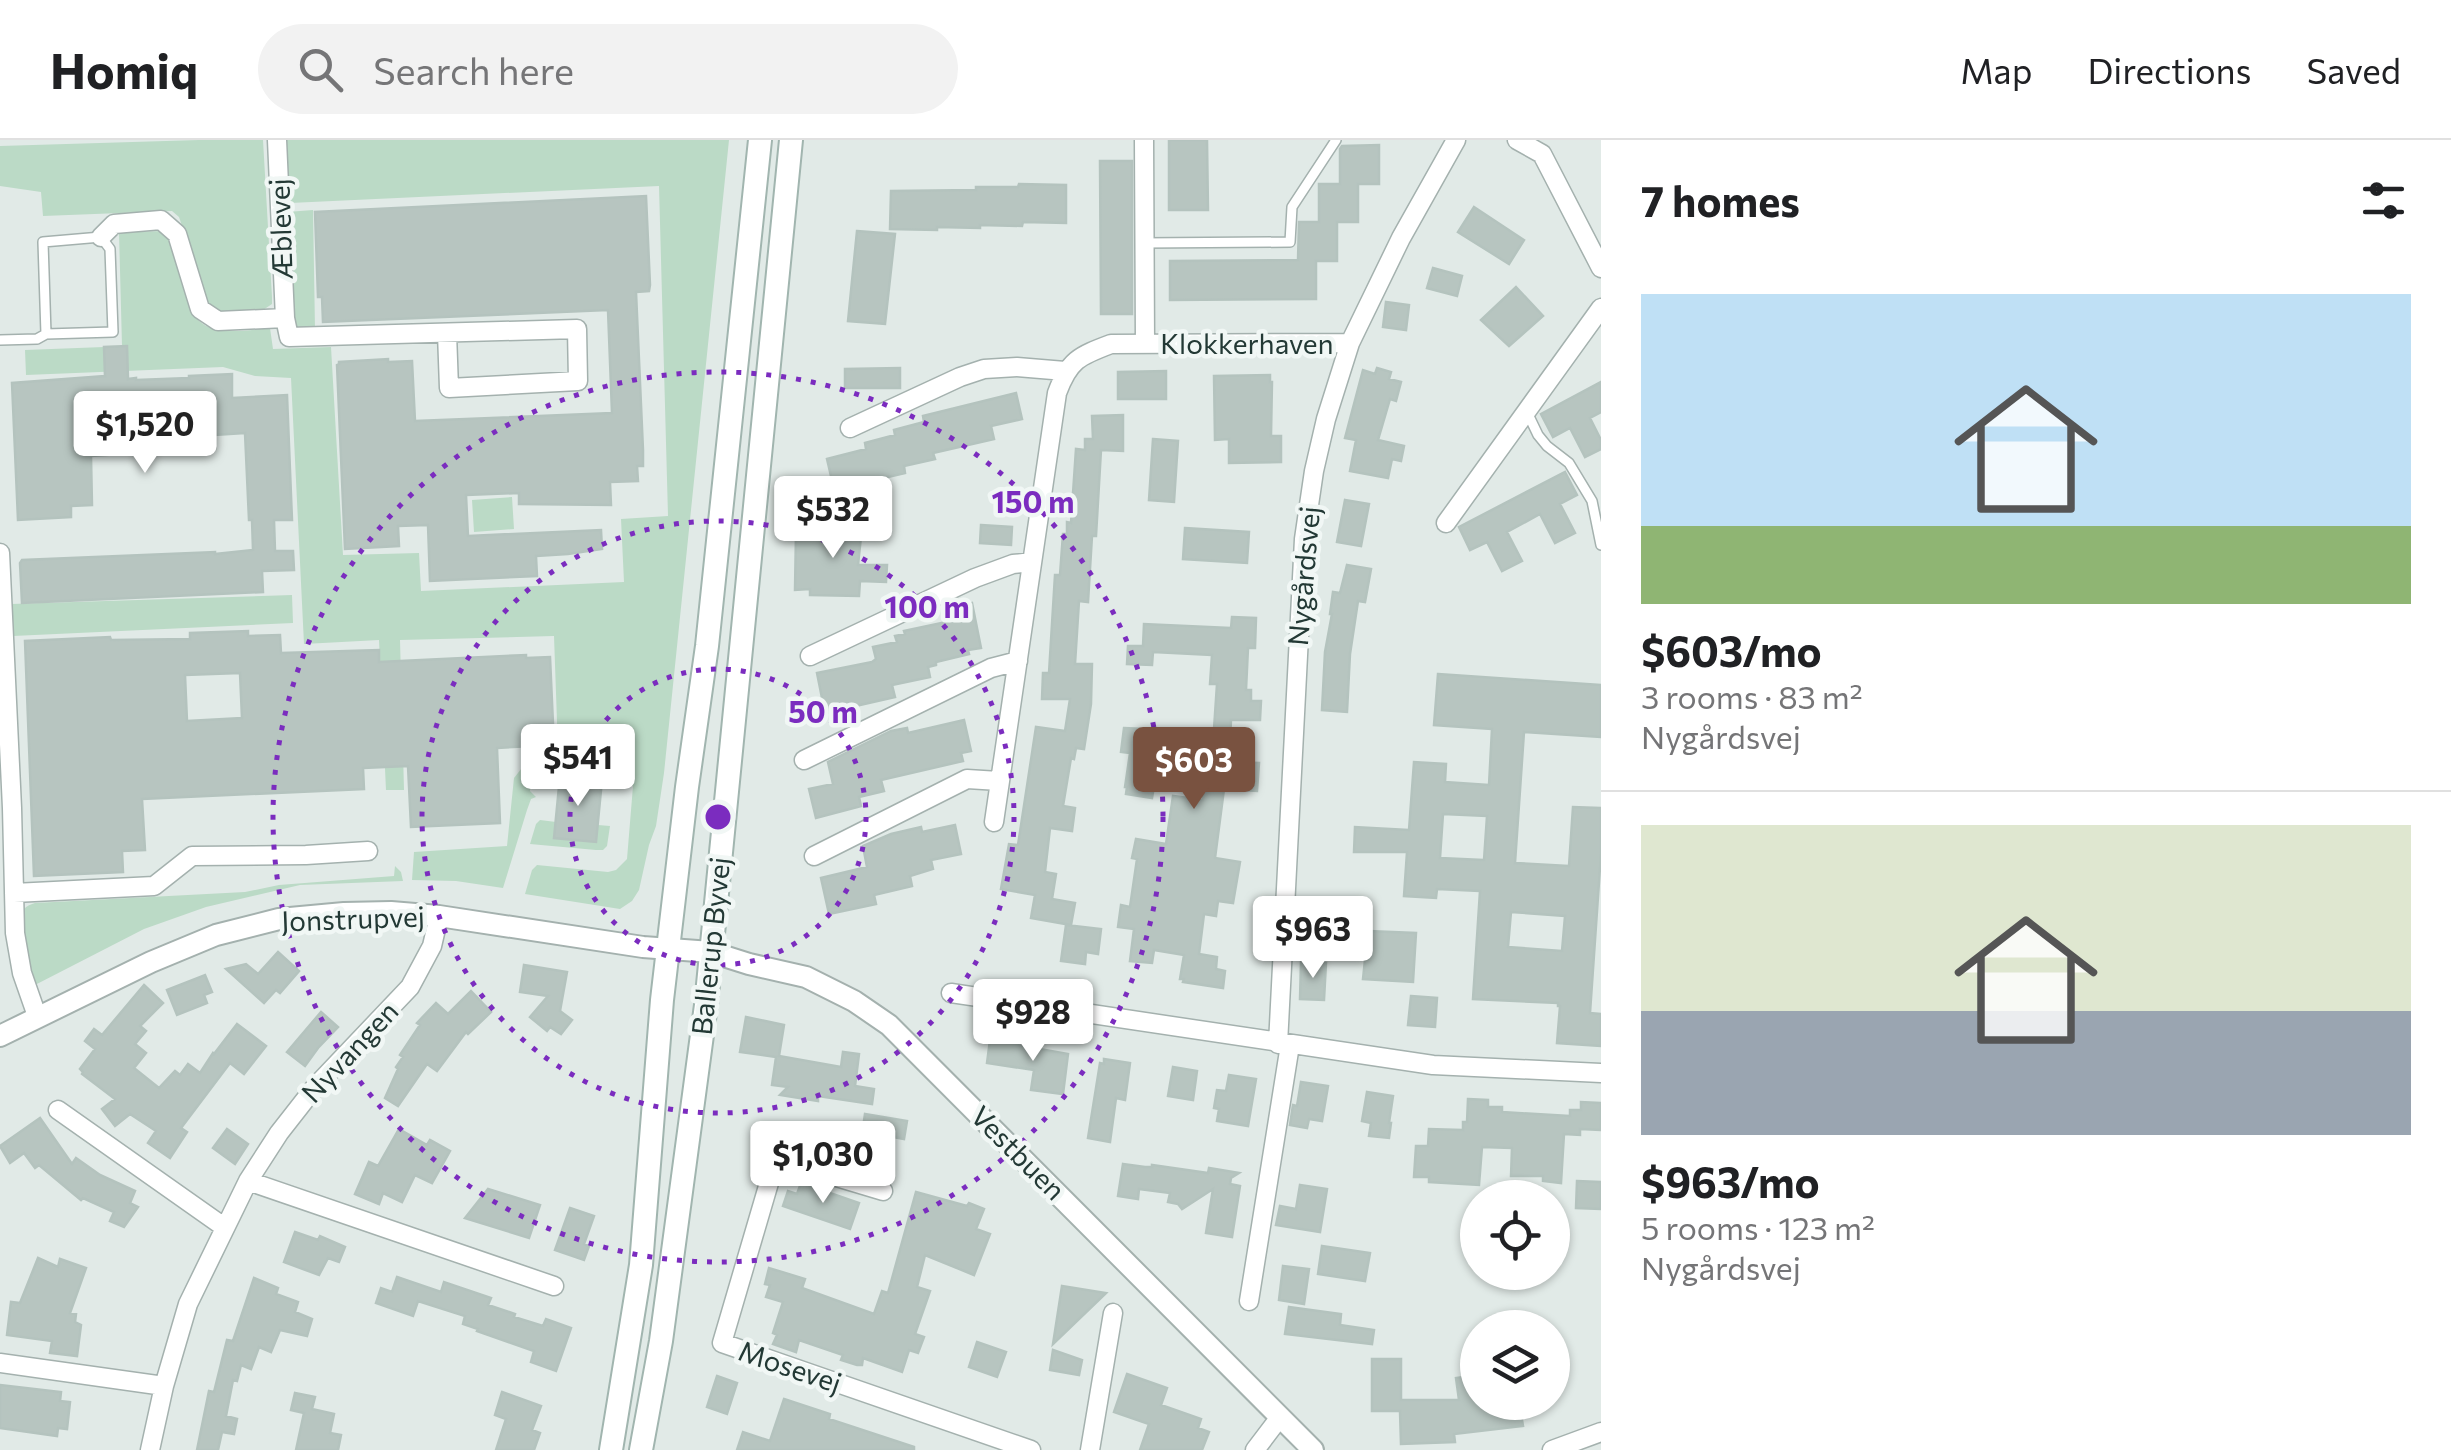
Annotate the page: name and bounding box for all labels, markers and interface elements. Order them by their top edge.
search box [258,24,958,114]
text: Homiq [50,40,198,99]
icon: search [293,42,348,97]
text: Search here [373,46,574,93]
text: Map [1960,48,2032,91]
text: Directions [2087,48,2252,91]
text: Saved [2307,48,2401,91]
icon: filters [2356,173,2411,228]
text: 7 homes [1641,174,1800,226]
street label: Æblevej [261,178,299,280]
street label: Klokkerhaven [1160,326,1334,360]
icon: home [1936,359,2116,539]
pin: $1,520 [64,391,226,476]
text: $1,520 [96,403,194,443]
pin: $532 [774,476,892,561]
text: 150 m [992,482,1074,519]
text: $532 [796,488,870,528]
street label: Nygårdsvej [1280,505,1326,647]
text: 100 m [884,587,970,624]
text: $603/mo [1641,624,1822,676]
text: 3 rooms · 83 m² [1641,676,1863,716]
text: 50 m [788,692,858,729]
text: Nygårdsvej [1641,716,1801,756]
pin: $541 [519,724,637,809]
pin: $603 [1135,727,1253,812]
text: $541 [543,736,613,776]
text: $603 [1155,739,1233,779]
centre of rings [700,799,736,835]
street label: Ballerup Byvej [684,855,736,1037]
icon: home [1936,890,2116,1070]
pin: $963 [1254,896,1372,981]
street label: Jonstrupvej [280,899,425,938]
text: $963 [1275,908,1351,948]
pin: $928 [974,979,1092,1064]
text: $928 [995,991,1071,1031]
street label: Nyvangen [294,994,405,1109]
street label: Vestbuen [965,1098,1073,1206]
pin: $1,030 [742,1121,904,1206]
text: $1,030 [772,1133,874,1173]
text: $963/mo [1641,1155,1820,1207]
map controls [1460,1180,1570,1420]
button: locate [1460,1180,1570,1290]
text: 5 rooms · 123 m² [1641,1207,1875,1247]
text: Nygårdsvej [1641,1247,1801,1287]
button: layers [1460,1310,1570,1420]
street label: Mosevej [735,1333,846,1399]

